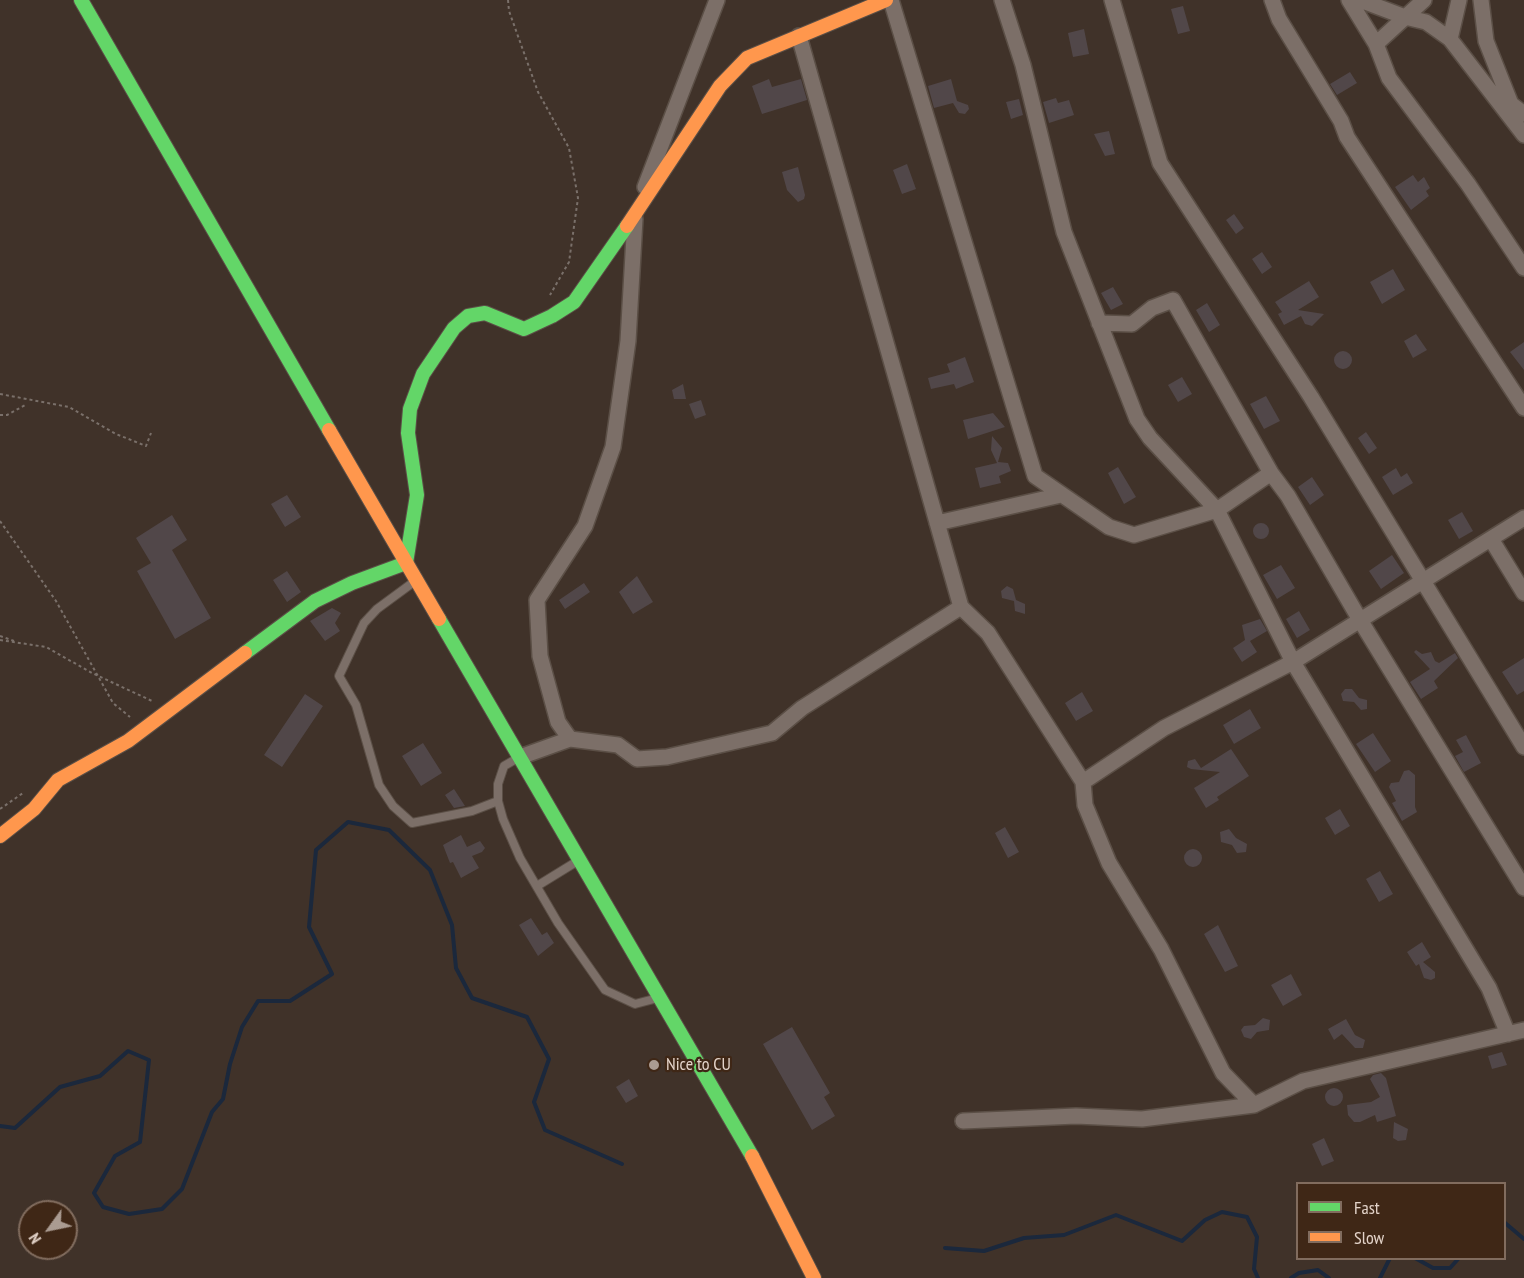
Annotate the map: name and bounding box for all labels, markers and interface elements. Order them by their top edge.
place label: Nice to CU [666,1054,731,1076]
marker: Nice to CU [647,1058,661,1072]
legend [1296,1182,1506,1260]
text: Fast [1354,1196,1380,1219]
north arrow [18,1200,78,1260]
text: Slow [1354,1226,1384,1249]
text: N [24,1230,45,1248]

